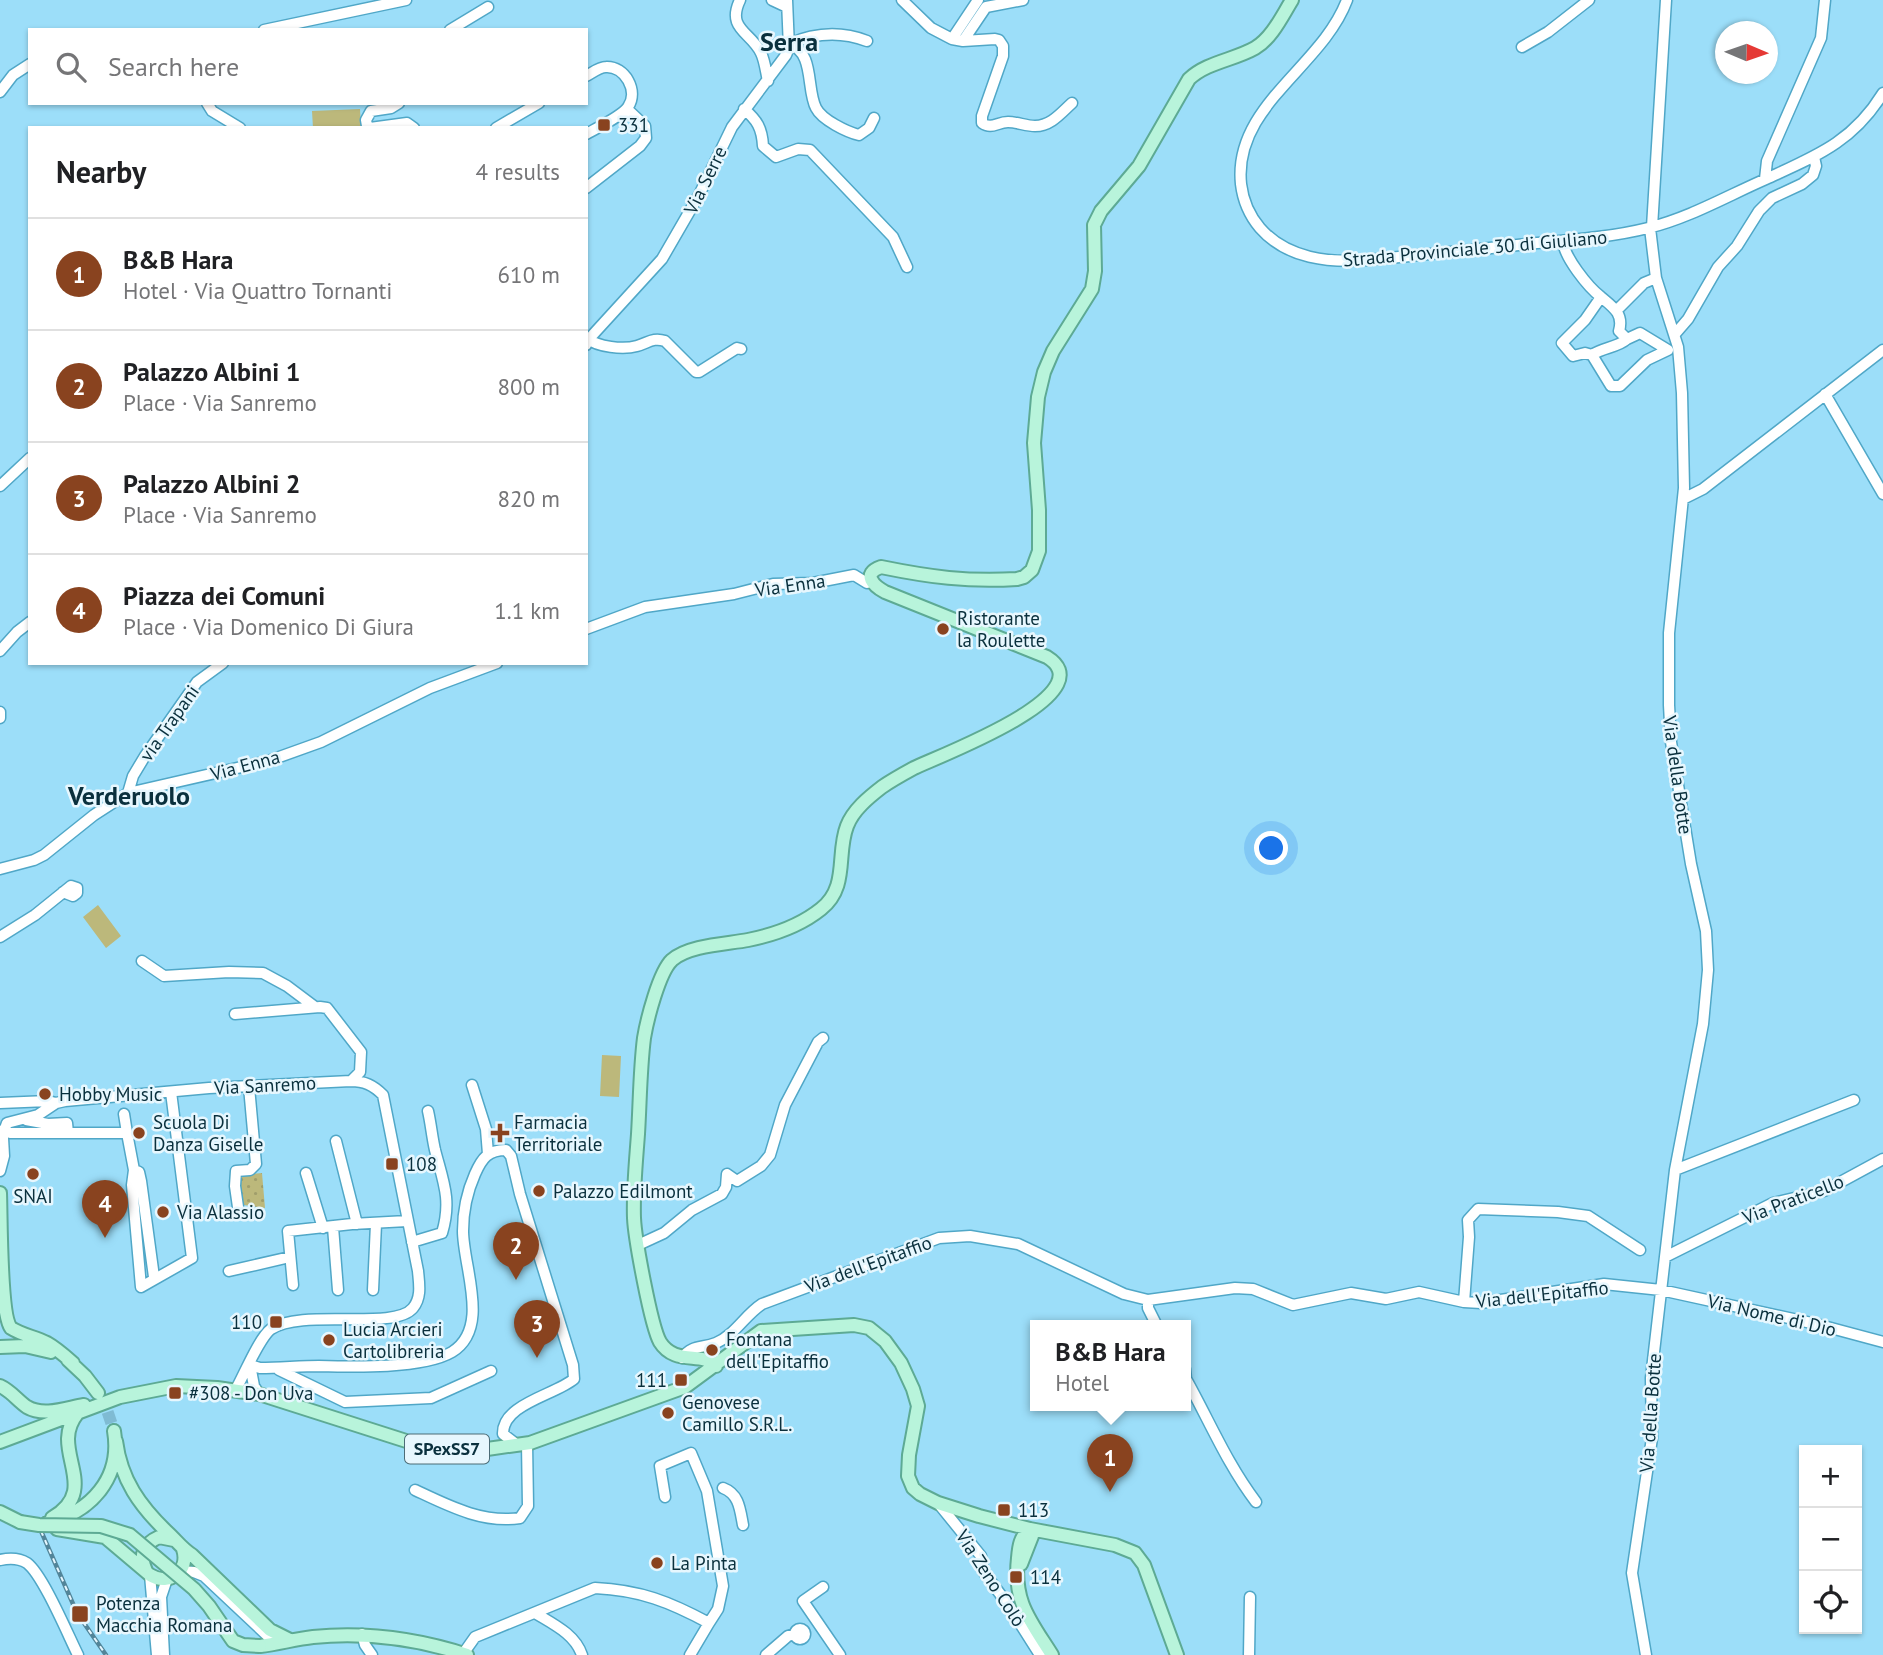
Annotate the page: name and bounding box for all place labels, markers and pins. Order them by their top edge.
place label: 331 [618,113,649,137]
marker: 331 [596,117,612,133]
place label: Ristorante la Roulette [957,606,1045,652]
marker: Ristorante la Roulette [935,621,951,637]
place label: Hobby Music [59,1082,162,1106]
marker: Hobby Music [37,1086,53,1102]
place label: Scuola Di Danza Giselle [153,1110,263,1156]
place label: Farmacia Territoriale [514,1110,602,1156]
marker: Scuola Di Danza Giselle [131,1125,147,1141]
marker: Farmacia Territoriale [492,1125,508,1141]
place label: 108 [406,1152,437,1176]
marker: 108 [384,1156,400,1172]
marker: SNAI [25,1166,41,1182]
place label: Palazzo Edilmont [553,1179,693,1203]
pin: 4 [82,1180,128,1238]
marker: Palazzo Edilmont [531,1183,547,1199]
place label: SNAI [13,1184,53,1208]
place label: Via Alassio [176,1200,264,1224]
marker: Via Alassio [155,1204,171,1220]
pin: 2 [493,1222,539,1280]
pin: 3 [514,1300,560,1358]
place label: 110 [231,1310,262,1334]
marker: 110 [268,1314,284,1330]
place label: Lucia Arcieri Cartolibreria [343,1317,444,1363]
place label: Fontana dell'Epitaffio [726,1327,829,1373]
marker: Lucia Arcieri Cartolibreria [321,1332,337,1348]
marker: Fontana dell'Epitaffio [704,1342,720,1358]
place label: 111 [636,1368,667,1392]
marker: 111 [673,1372,689,1388]
place label: #308 - Don Uva [189,1381,313,1405]
marker: #308 - Don Uva [167,1385,183,1401]
place label: Genovese Camillo S.R.L. [682,1390,792,1436]
marker: Genovese Camillo S.R.L. [660,1405,676,1421]
pin: 1 [1087,1434,1133,1492]
place label: 113 [1018,1498,1049,1522]
marker: 113 [996,1502,1012,1518]
place label: La Pinta [671,1551,737,1575]
marker: La Pinta [649,1555,665,1571]
place label: 114 [1030,1565,1061,1589]
marker: 114 [1008,1569,1024,1585]
place label: Potenza Macchia Romana [96,1591,232,1637]
marker: Potenza Macchia Romana [70,1604,90,1624]

